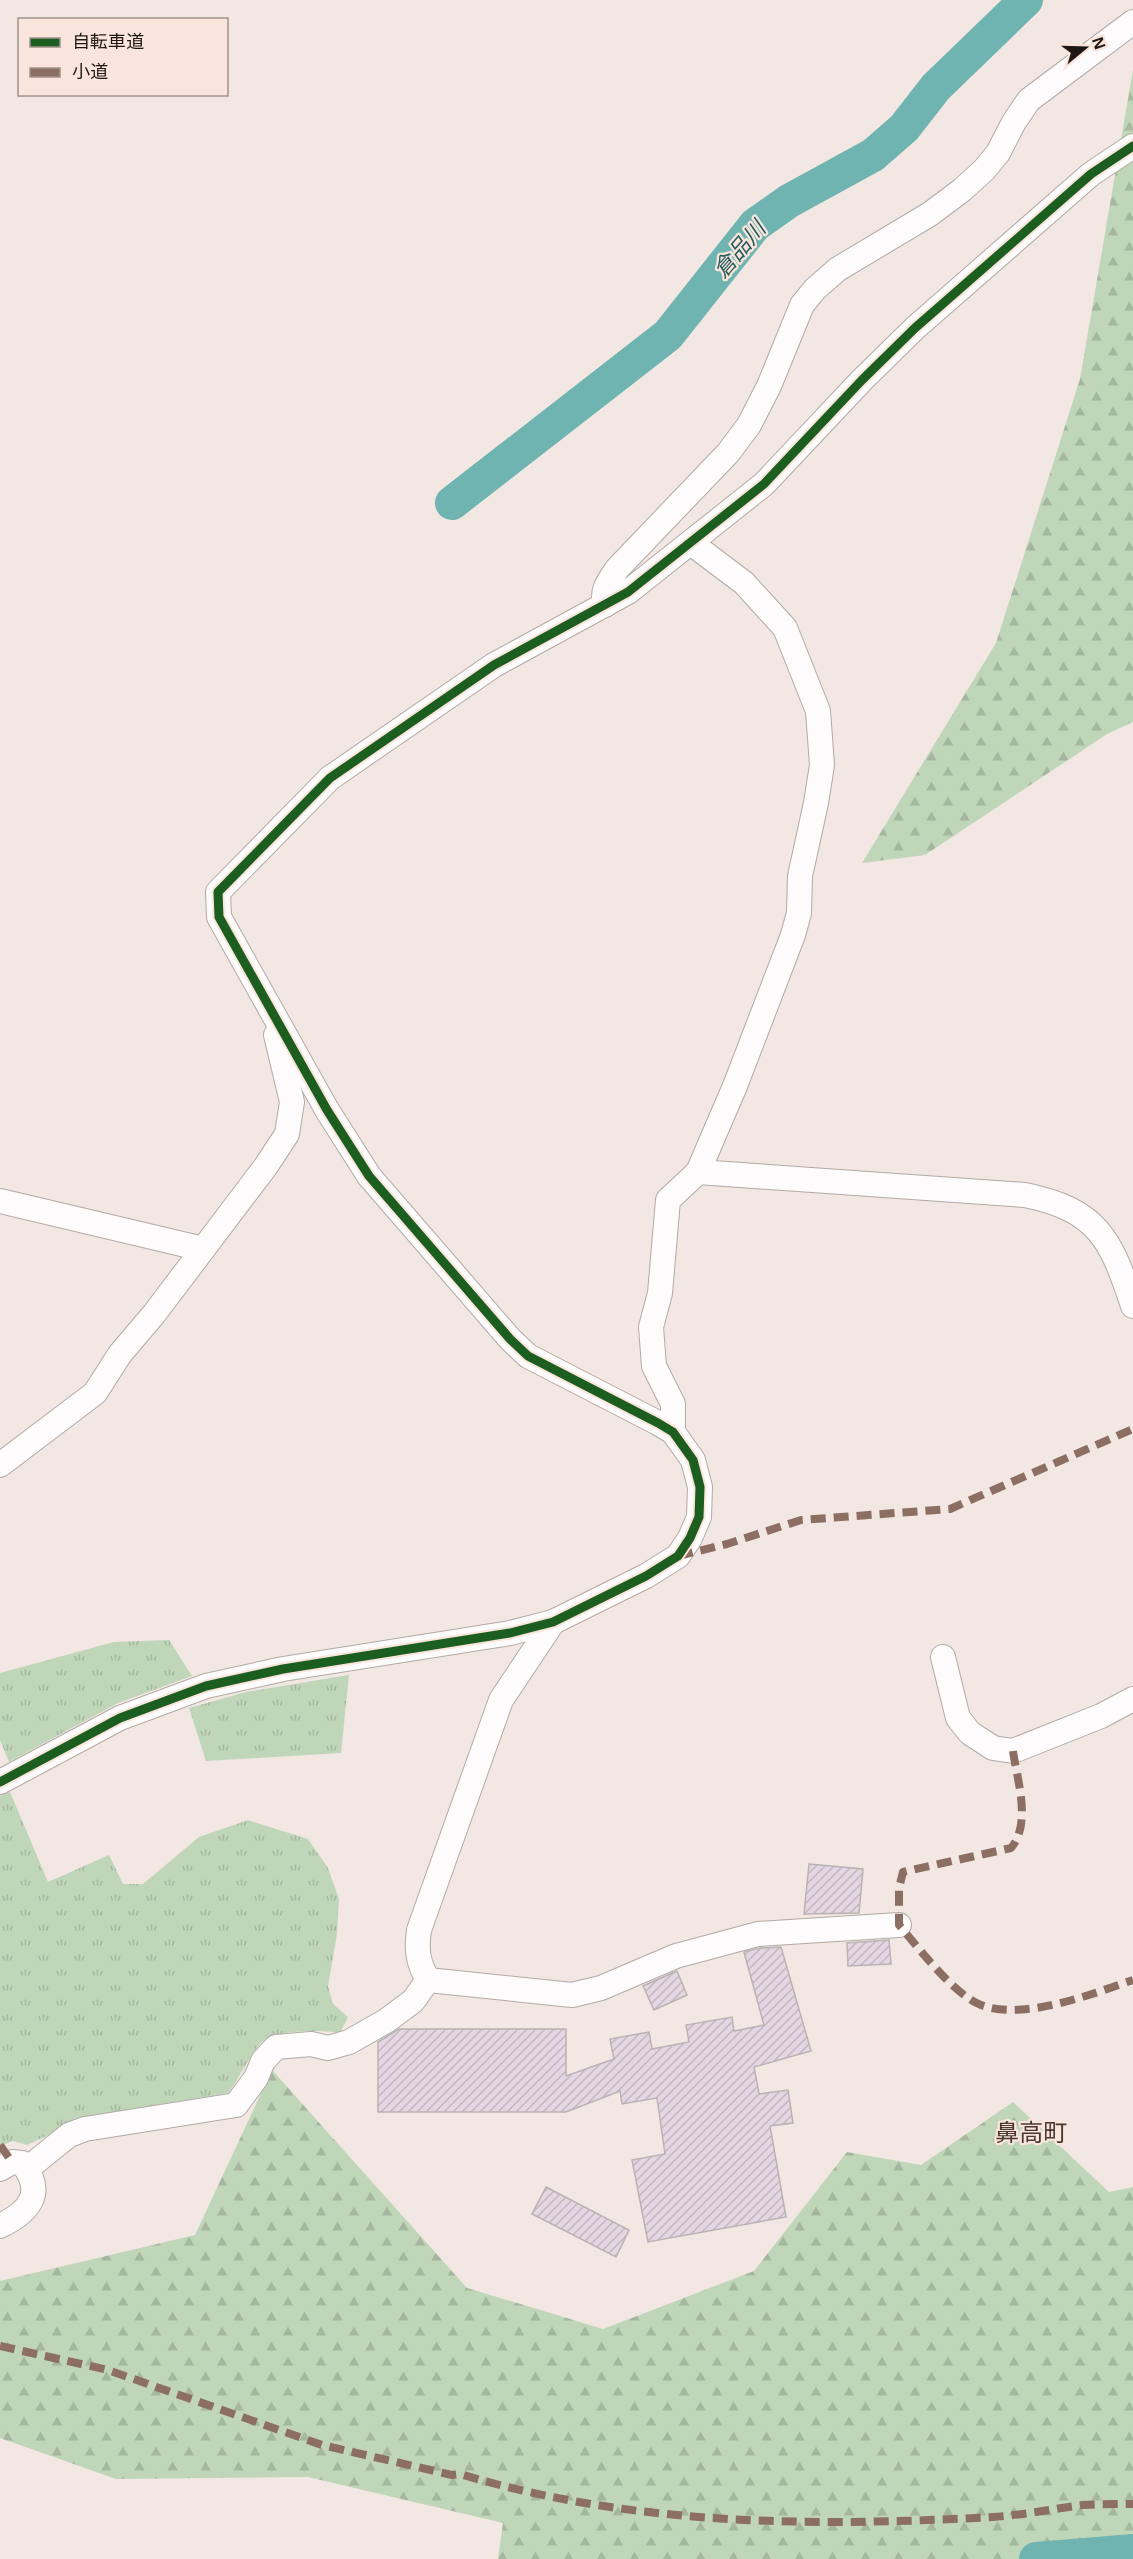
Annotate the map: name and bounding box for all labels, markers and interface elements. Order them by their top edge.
legend [18,18,228,96]
north arrow [1055,18,1115,78]
text: 自転車道 [72,32,144,52]
text: N [1089,35,1109,52]
text: 小道 [72,62,108,82]
water label: 倉品川 [708,215,772,282]
district label: 鼻高町 [995,2119,1067,2146]

